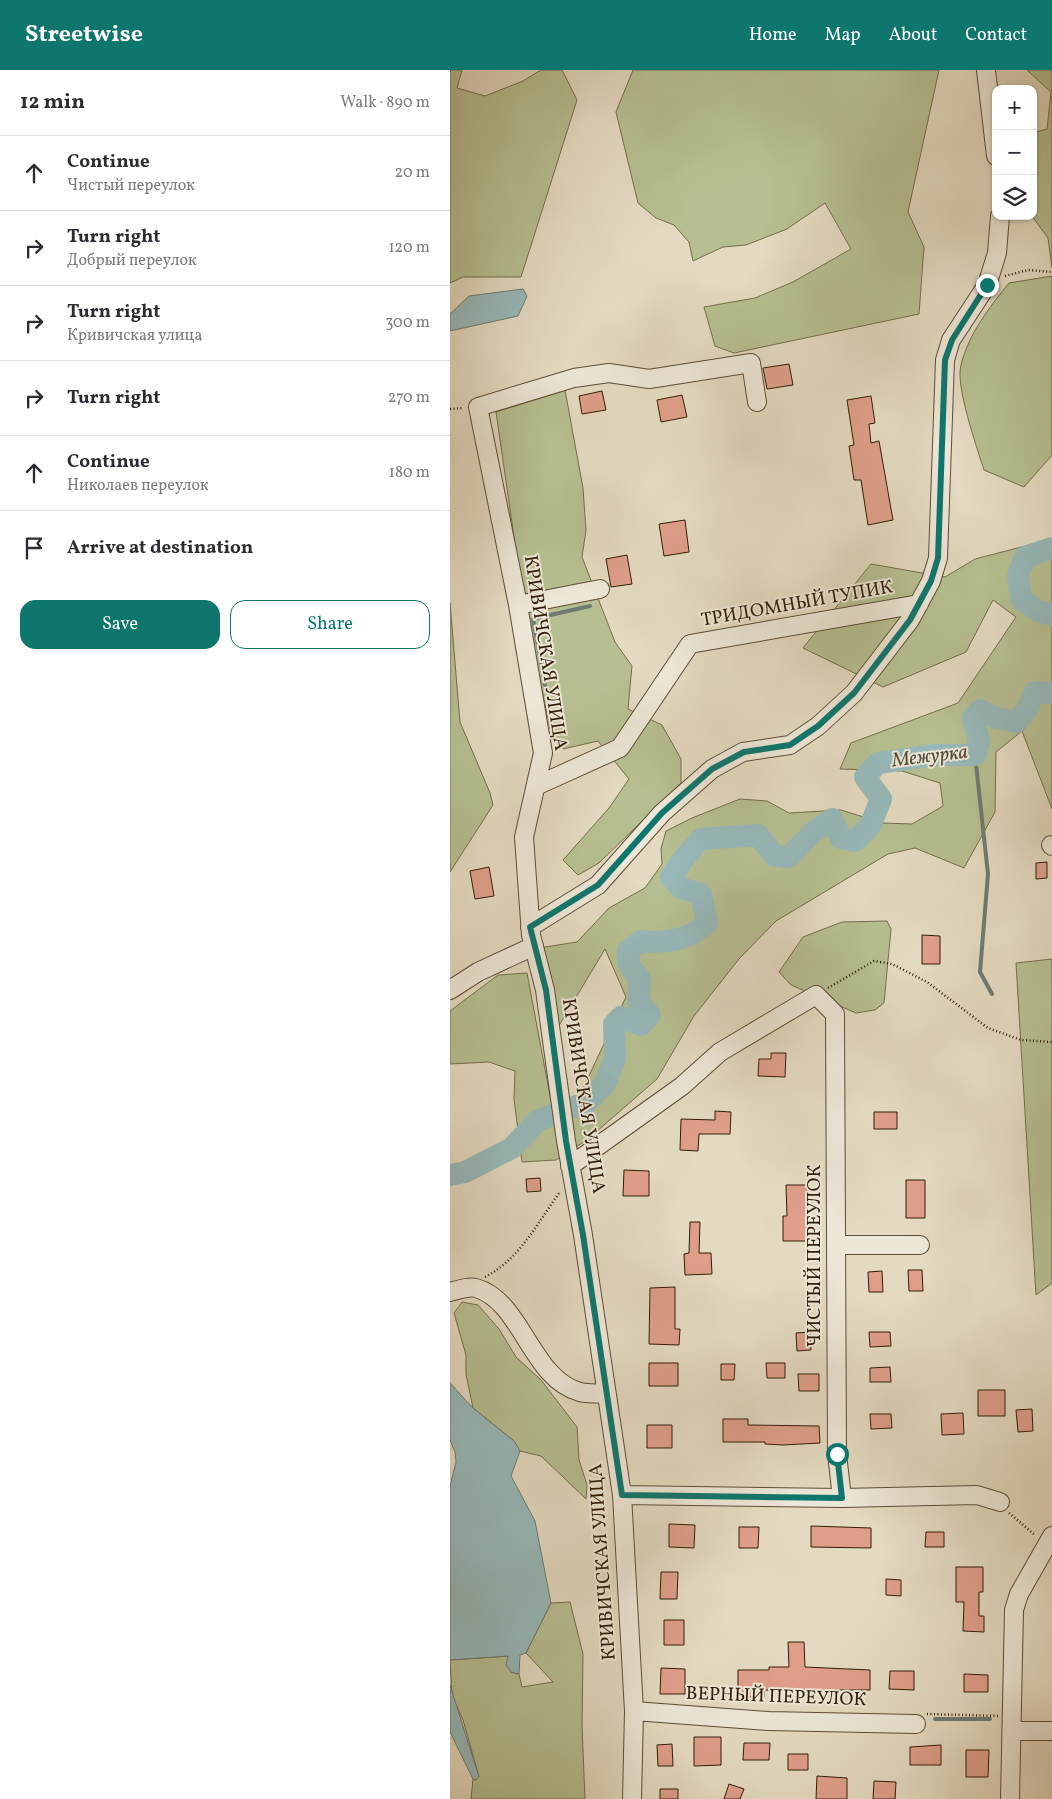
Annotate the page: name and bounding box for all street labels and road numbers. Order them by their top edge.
street label: КРИВИЧСКАЯ УЛИЦА [517,554,573,752]
street label: ТРИДОМНЫЙ ТУПИК [699,574,895,634]
street label: КРИВИЧСКАЯ УЛИЦА [555,997,611,1195]
street label: ЧИСТЫЙ ПЕРЕУЛОК [802,1165,828,1347]
street label: КРИВИЧСКАЯ УЛИЦА [583,1463,623,1661]
street label: ВЕРНЫЙ ПЕРЕУЛОК [685,1681,867,1713]

